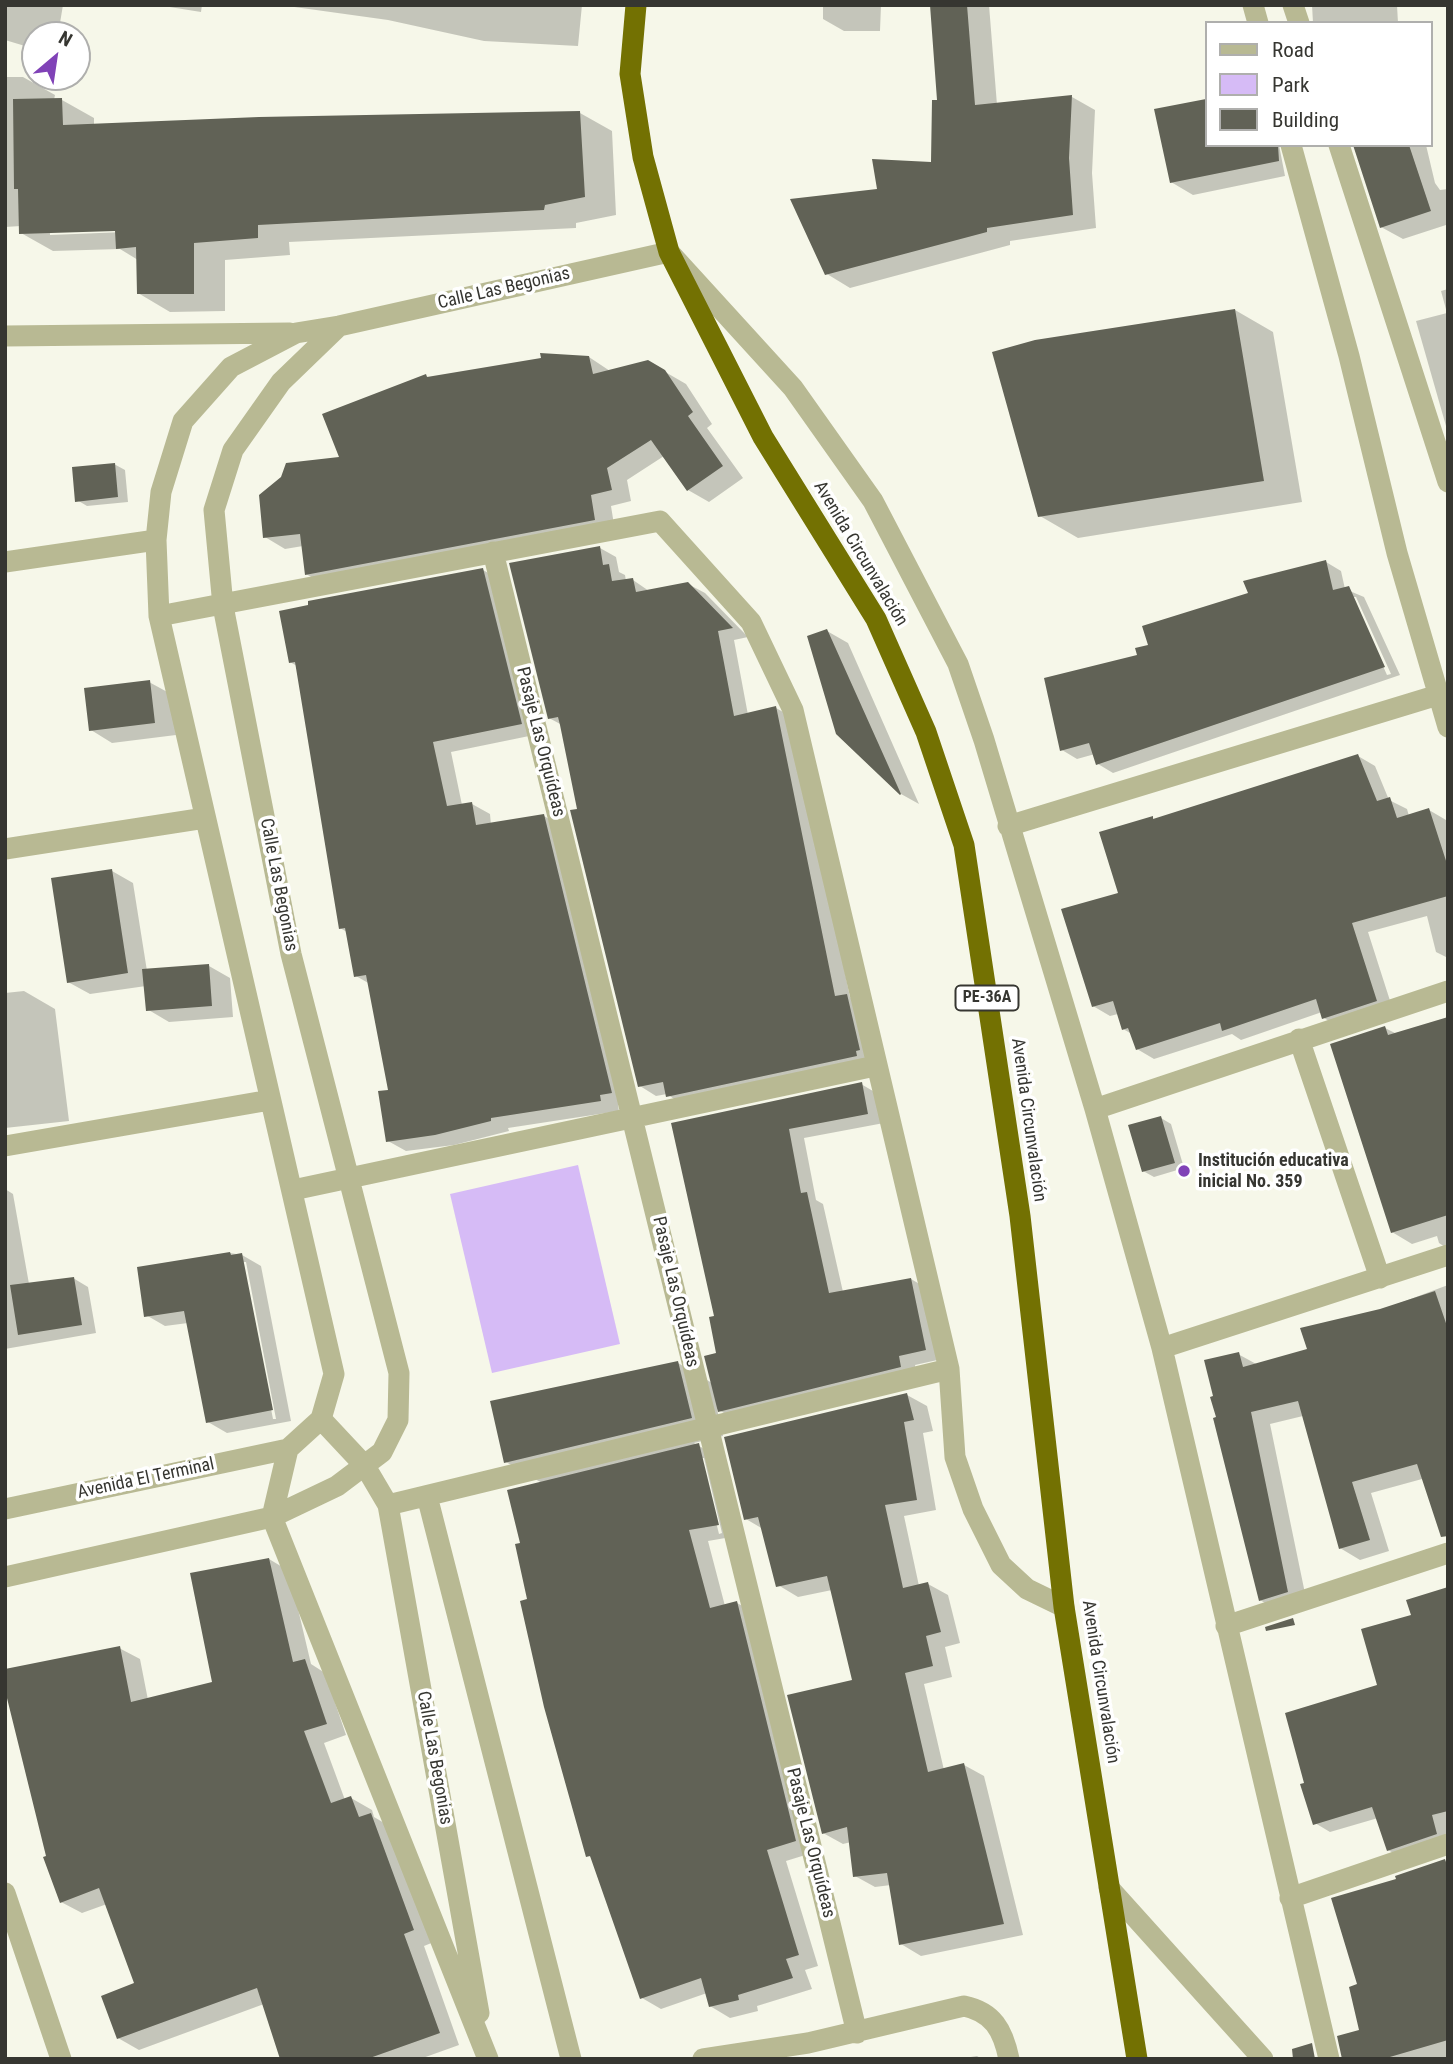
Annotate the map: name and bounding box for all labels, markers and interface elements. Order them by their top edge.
north arrow [21,21,91,91]
legend [1204,21,1432,147]
text: N [55,26,76,52]
text: Road [1272,38,1314,62]
text: Park [1272,73,1309,97]
text: Building [1272,108,1339,132]
street label: Calle Las Begonias [436,263,572,315]
street label: Avenida Circunvalación [808,478,912,630]
street label: Pasaje Las Orquídeas [511,665,569,819]
street label: Calle Las Begonias [255,817,301,953]
road number: PE-36A [956,986,1018,1010]
street label: Avenida Circunvalación [1006,1037,1050,1203]
place label: Institución educativa inicial No. 359 [1198,1150,1349,1192]
marker: Institución educativa inicial No. 359 [1176,1163,1192,1179]
street label: Pasaje Las Orquídeas [647,1215,703,1369]
street label: Avenida El Terminal [76,1454,216,1504]
street label: Avenida Circunvalación [1076,1599,1124,1765]
street label: Calle Las Begonias [412,1690,456,1826]
street label: Pasaje Las Orquídeas [781,1766,839,1920]

